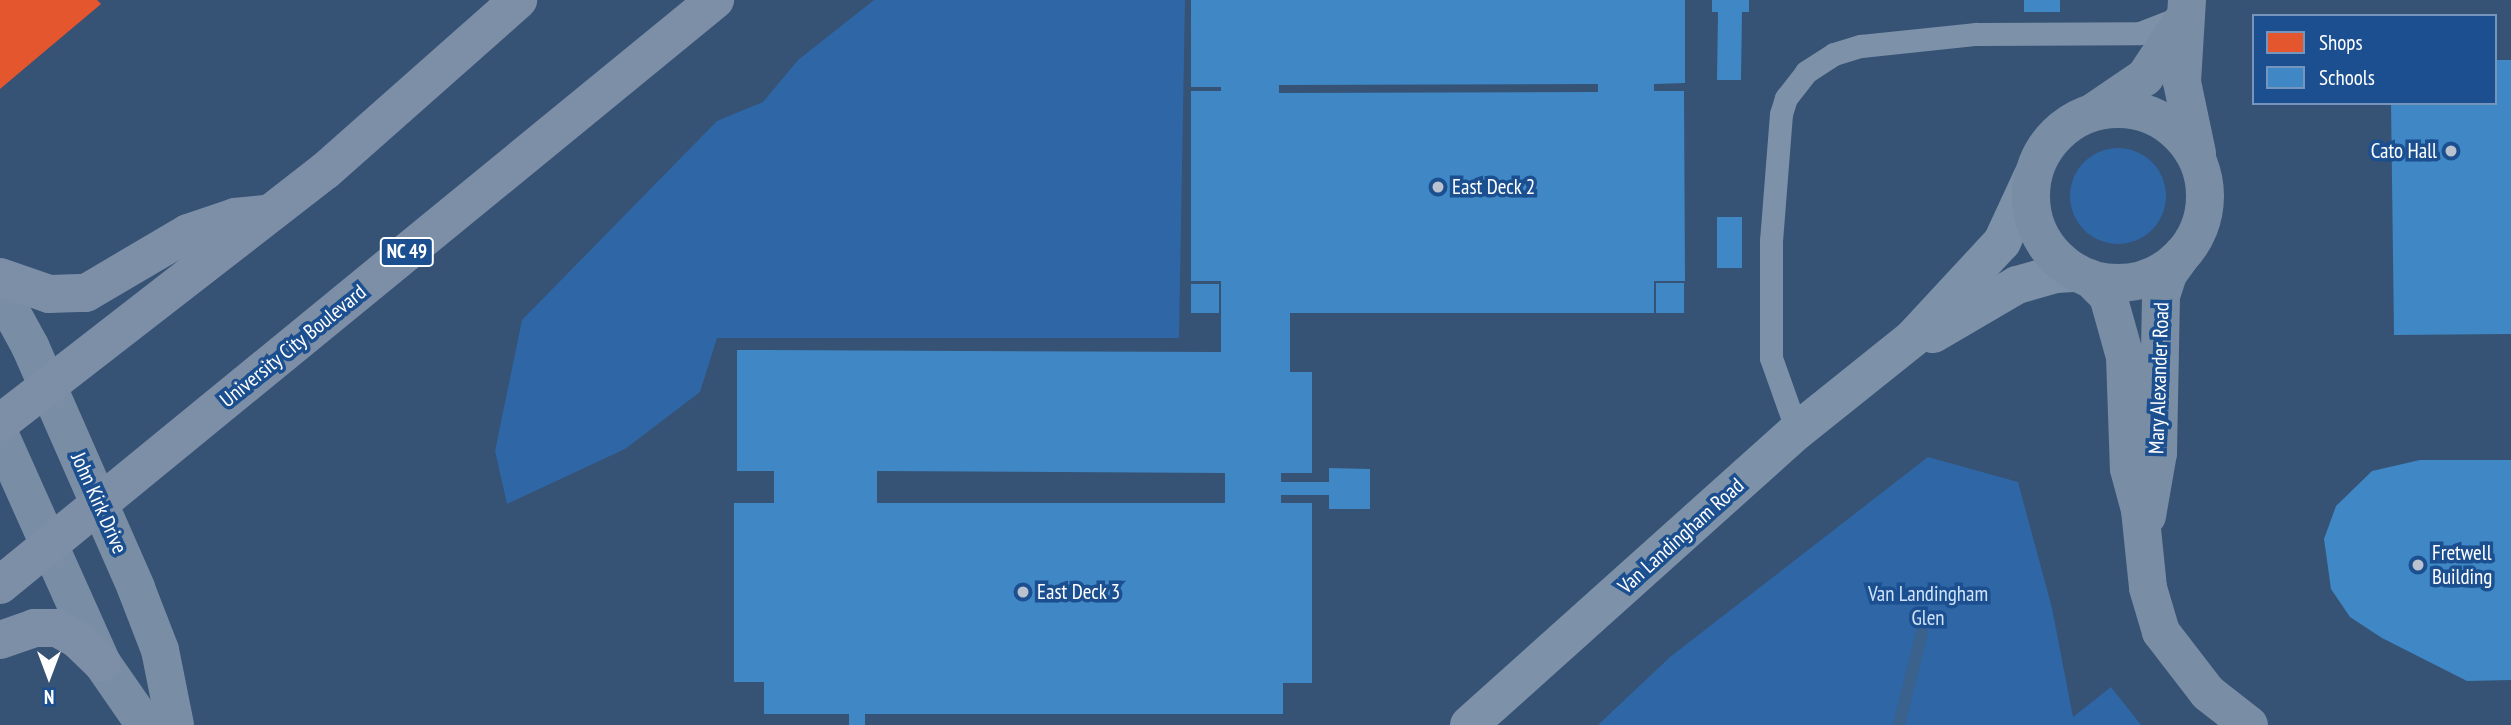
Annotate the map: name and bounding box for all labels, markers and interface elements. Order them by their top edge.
legend [2252,14,2497,105]
text: Shops [2319,29,2363,56]
text: Schools [2319,64,2375,91]
place label: Cato Hall [2371,138,2437,164]
marker: Cato Hall [2443,143,2459,159]
place label: East Deck 2 [1452,174,1536,200]
marker: East Deck 2 [1430,179,1446,195]
road number: NC 49 [379,236,435,268]
street label: University City Boulevard [214,279,372,413]
street label: Mary Alexander Road [2144,301,2174,455]
street label: John Kirk Drive [65,448,133,558]
street label: Van Landingham Road [1613,473,1749,599]
place label: Fretwell Building [2432,540,2492,590]
marker: Fretwell Building [2410,557,2426,573]
place label: East Deck 3 [1037,579,1121,605]
park label: Van Landingham Glen [1868,581,1988,631]
marker: East Deck 3 [1015,584,1031,600]
north arrow [14,641,84,711]
text: N [44,685,54,709]

